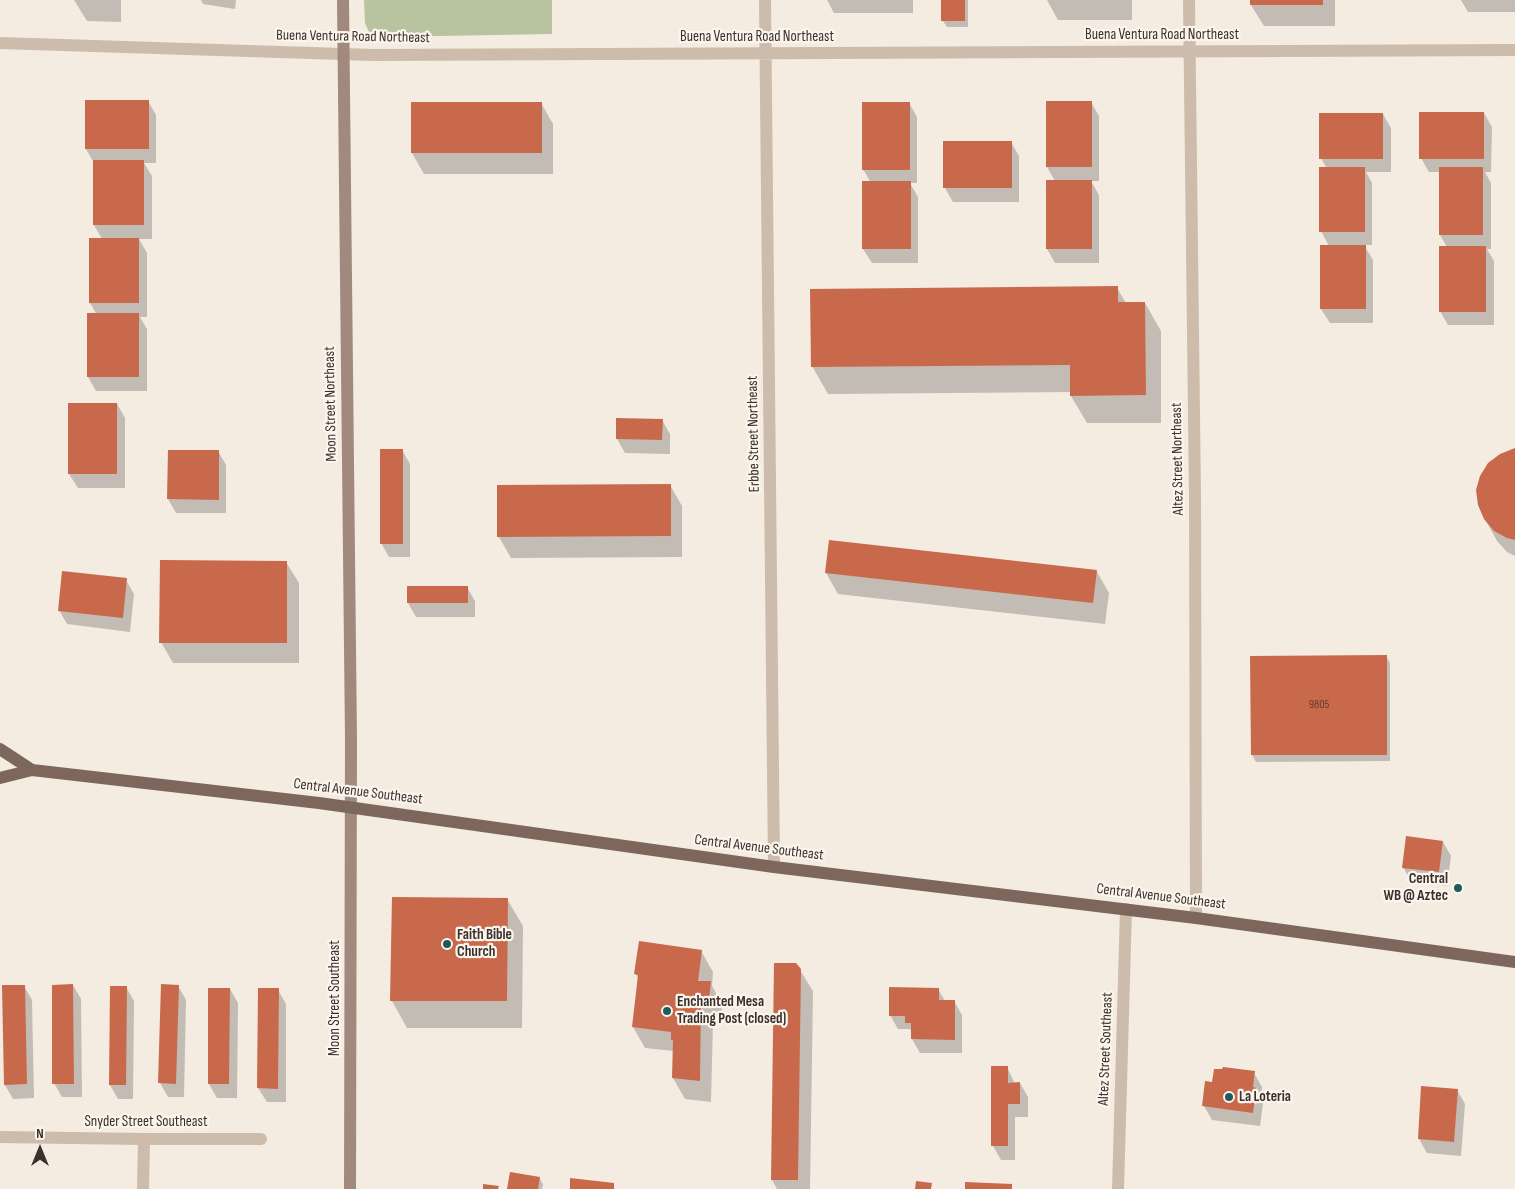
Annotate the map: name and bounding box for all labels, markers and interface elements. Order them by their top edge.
street label: Buena Ventura Road Northeast [1085,26,1239,44]
street label: Buena Ventura Road Northeast [276,27,430,47]
street label: Buena Ventura Road Northeast [680,28,834,46]
street label: Moon Street Northeast [321,346,341,462]
street label: Erbbe Street Northeast [744,376,764,492]
street label: Altez Street Northeast [1168,402,1188,516]
house number: 9805 [1309,698,1329,712]
street label: Central Avenue Southeast [292,775,424,809]
street label: Central Avenue Southeast [693,831,825,865]
place label: Central WB @ Aztec [1383,870,1448,905]
street label: Central Avenue Southeast [1095,880,1227,914]
marker: Central WB @ Aztec [1452,882,1464,894]
place label: Faith Bible Church [457,926,512,961]
marker: Faith Bible Church [441,938,453,950]
street label: Moon Street Southeast [326,940,344,1056]
street label: Altez Street Southeast [1095,992,1117,1106]
place label: Enchanted Mesa Trading Post (closed) [677,993,786,1028]
marker: Enchanted Mesa Trading Post (closed) [661,1005,673,1017]
place label: La Loteria [1239,1088,1291,1106]
marker: La Loteria [1223,1091,1235,1103]
street label: Snyder Street Southeast [84,1113,208,1131]
north arrow [15,1124,65,1174]
text: N [36,1125,44,1142]

